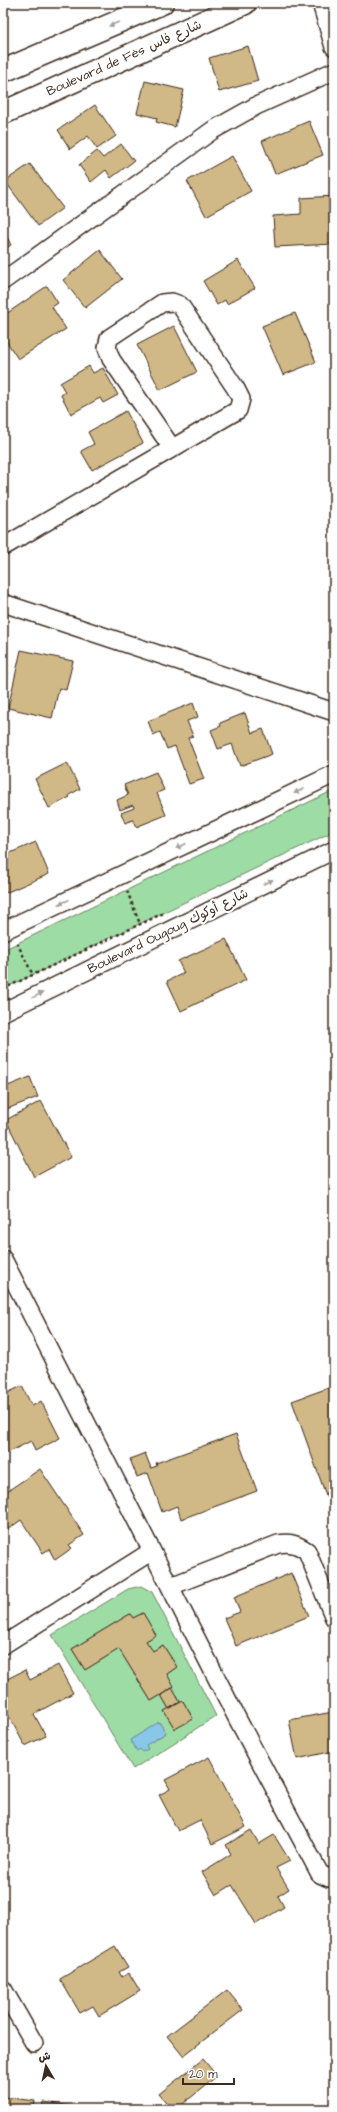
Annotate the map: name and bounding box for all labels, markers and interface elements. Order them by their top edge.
street label: Boulevard de Fès شارع فاس [44,16,204,100]
one-way arrow [107,21,119,27]
one-way arrow [293,788,304,794]
one-way arrow [176,843,187,849]
one-way arrow [262,879,274,885]
street label: Boulevard Ougoug شارع أوكوك [85,884,252,979]
one-way arrow [58,899,70,905]
one-way arrow [32,992,44,998]
north arrow [26,2046,66,2086]
text: ش [37,2048,52,2065]
scale bar [183,2060,234,2086]
text: 20 m [189,2066,218,2083]

